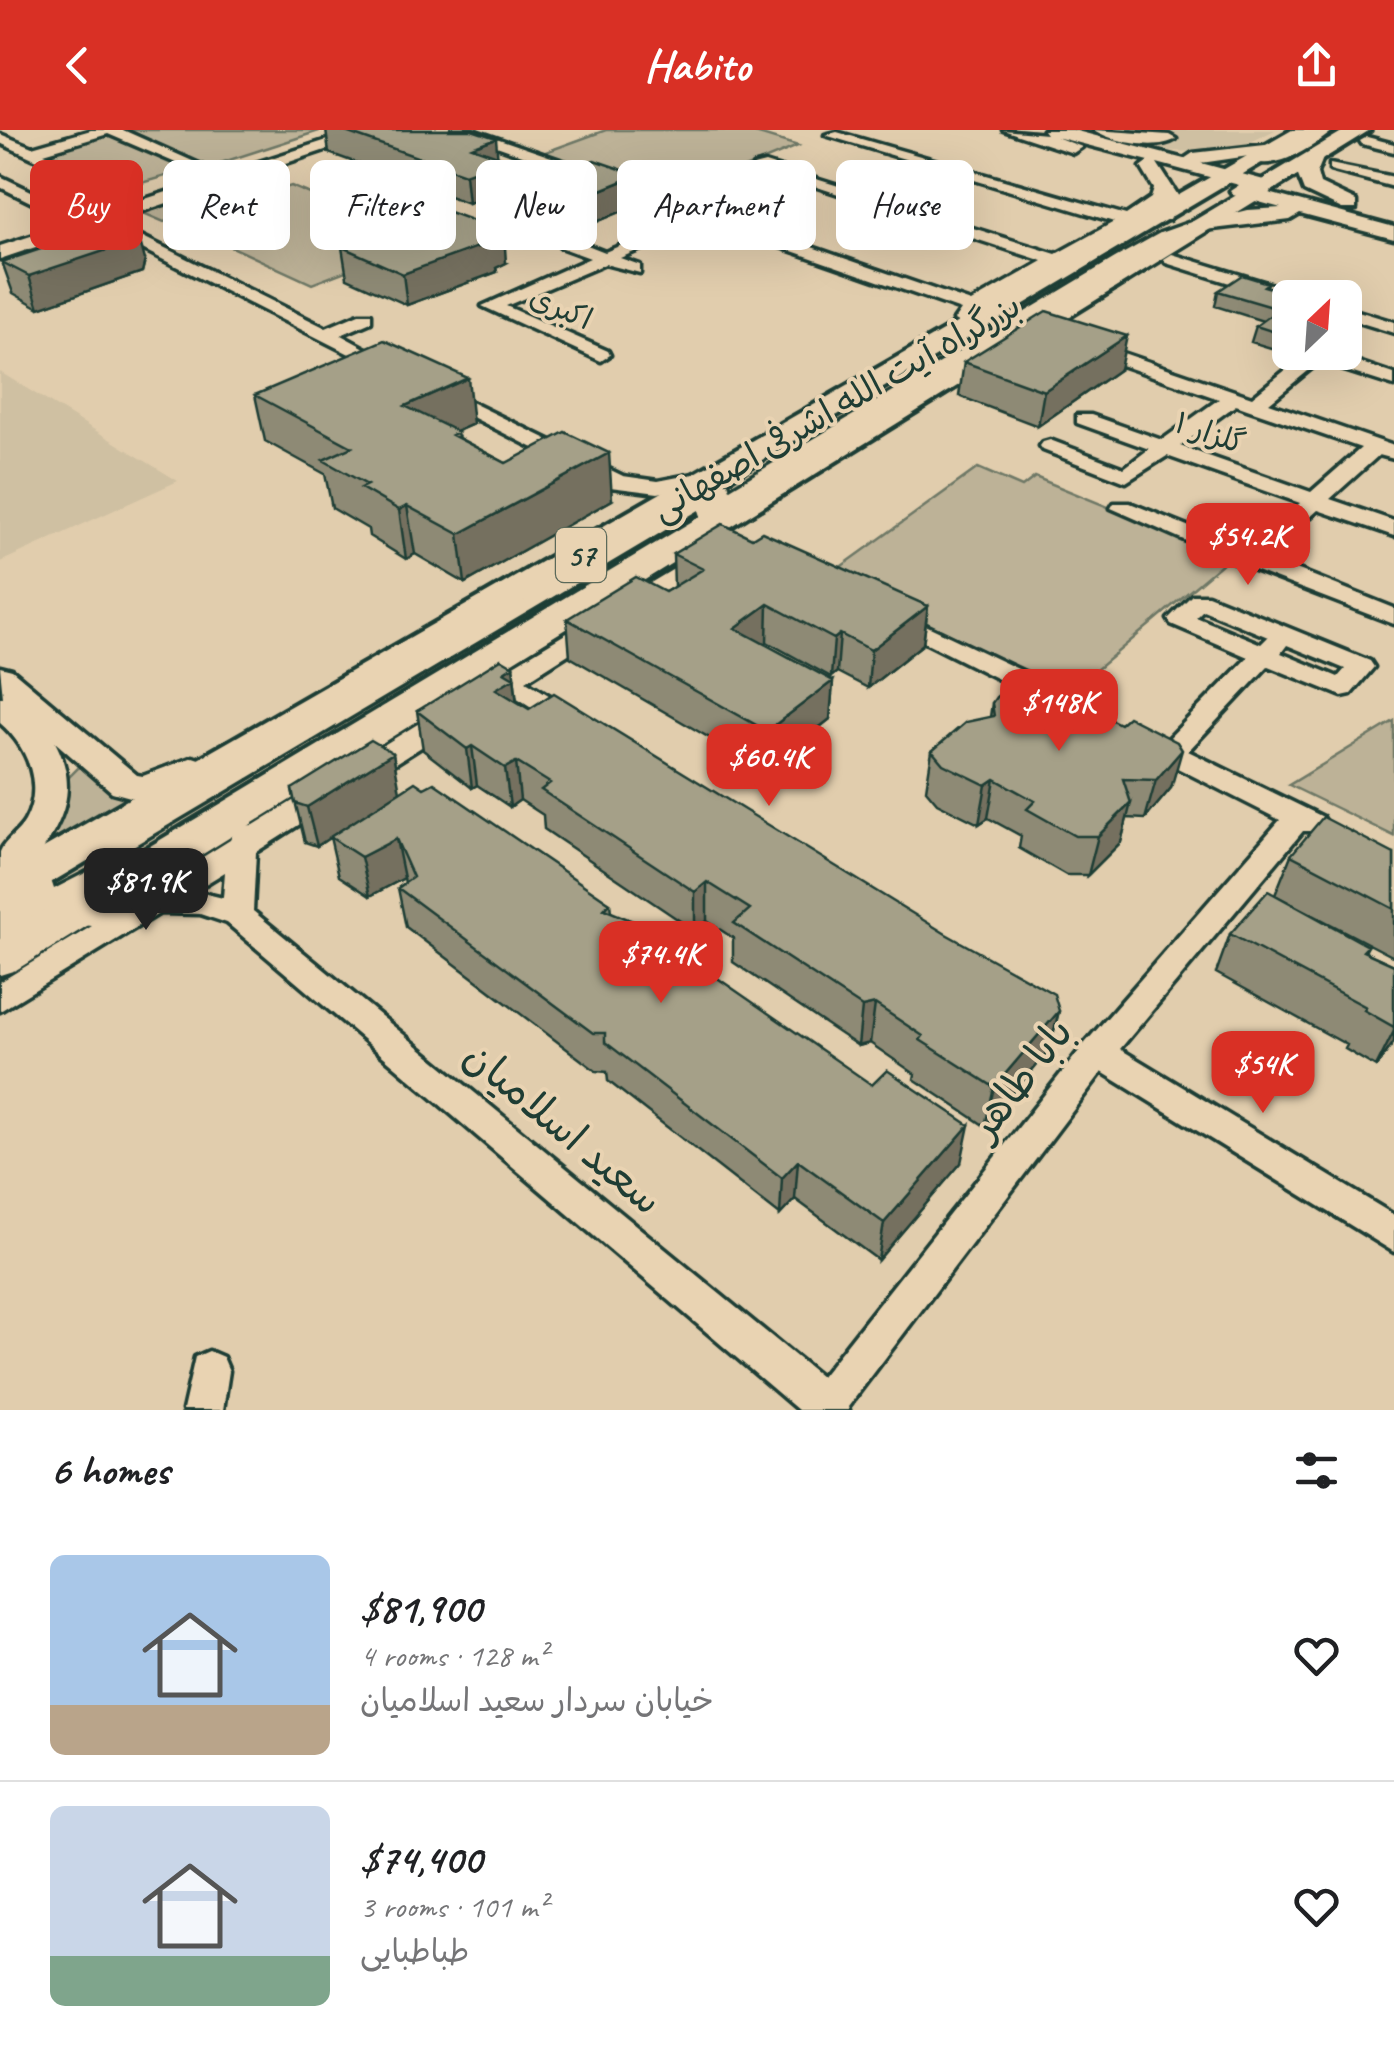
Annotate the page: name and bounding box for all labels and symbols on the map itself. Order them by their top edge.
street label: اکبری [524,278,598,338]
north arrow [1272,280,1362,370]
street label: بزرگراه آیت الله اشرفی اصفهانی [643,283,1029,531]
street label: گلزار ۱ [1170,403,1250,463]
pin: $54.2K [1167,503,1329,588]
road number: 57 [556,528,606,582]
pin: $148K [989,669,1129,754]
pin: $60.4K [688,724,850,809]
pin: $81.9K [65,848,227,933]
pin: $74.4K [580,921,742,1006]
street label: بابا طاهر [955,1007,1085,1153]
street label: سعید اسلامیان [453,1029,673,1227]
pin: $54K [1204,1031,1322,1116]

